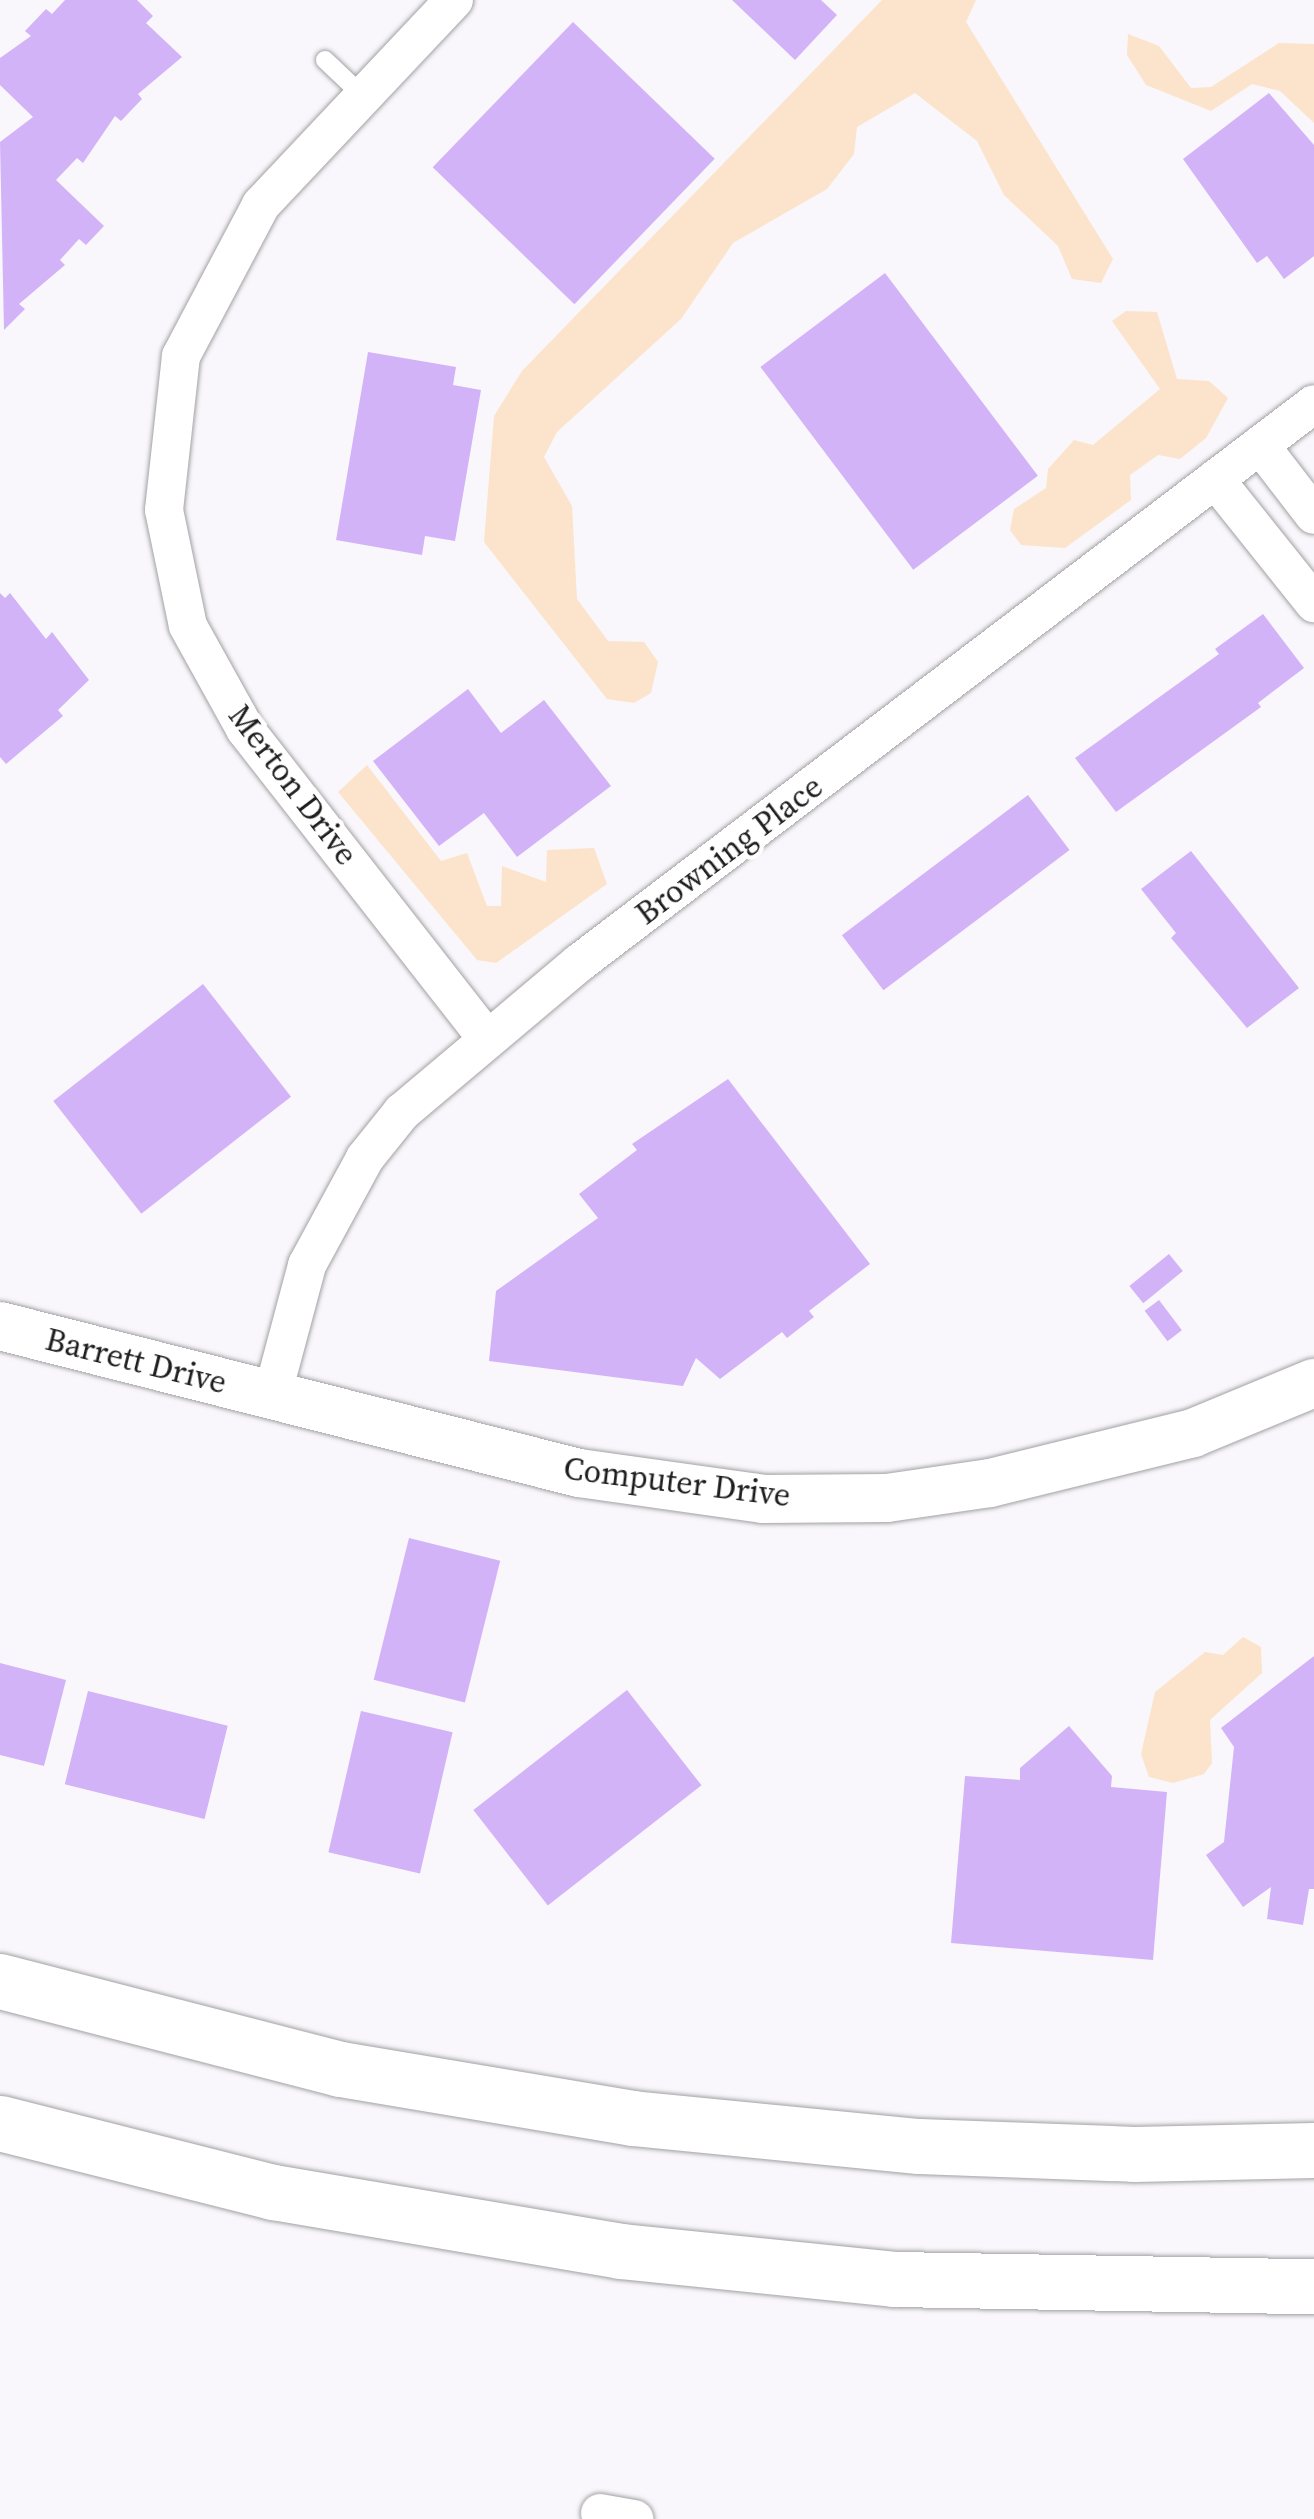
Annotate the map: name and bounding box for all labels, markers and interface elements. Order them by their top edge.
street label: Merton Drive [220,697,366,873]
street label: Browning Place [628,767,830,933]
street label: Barrett Drive [42,1320,230,1402]
street label: Computer Drive [562,1449,792,1515]

